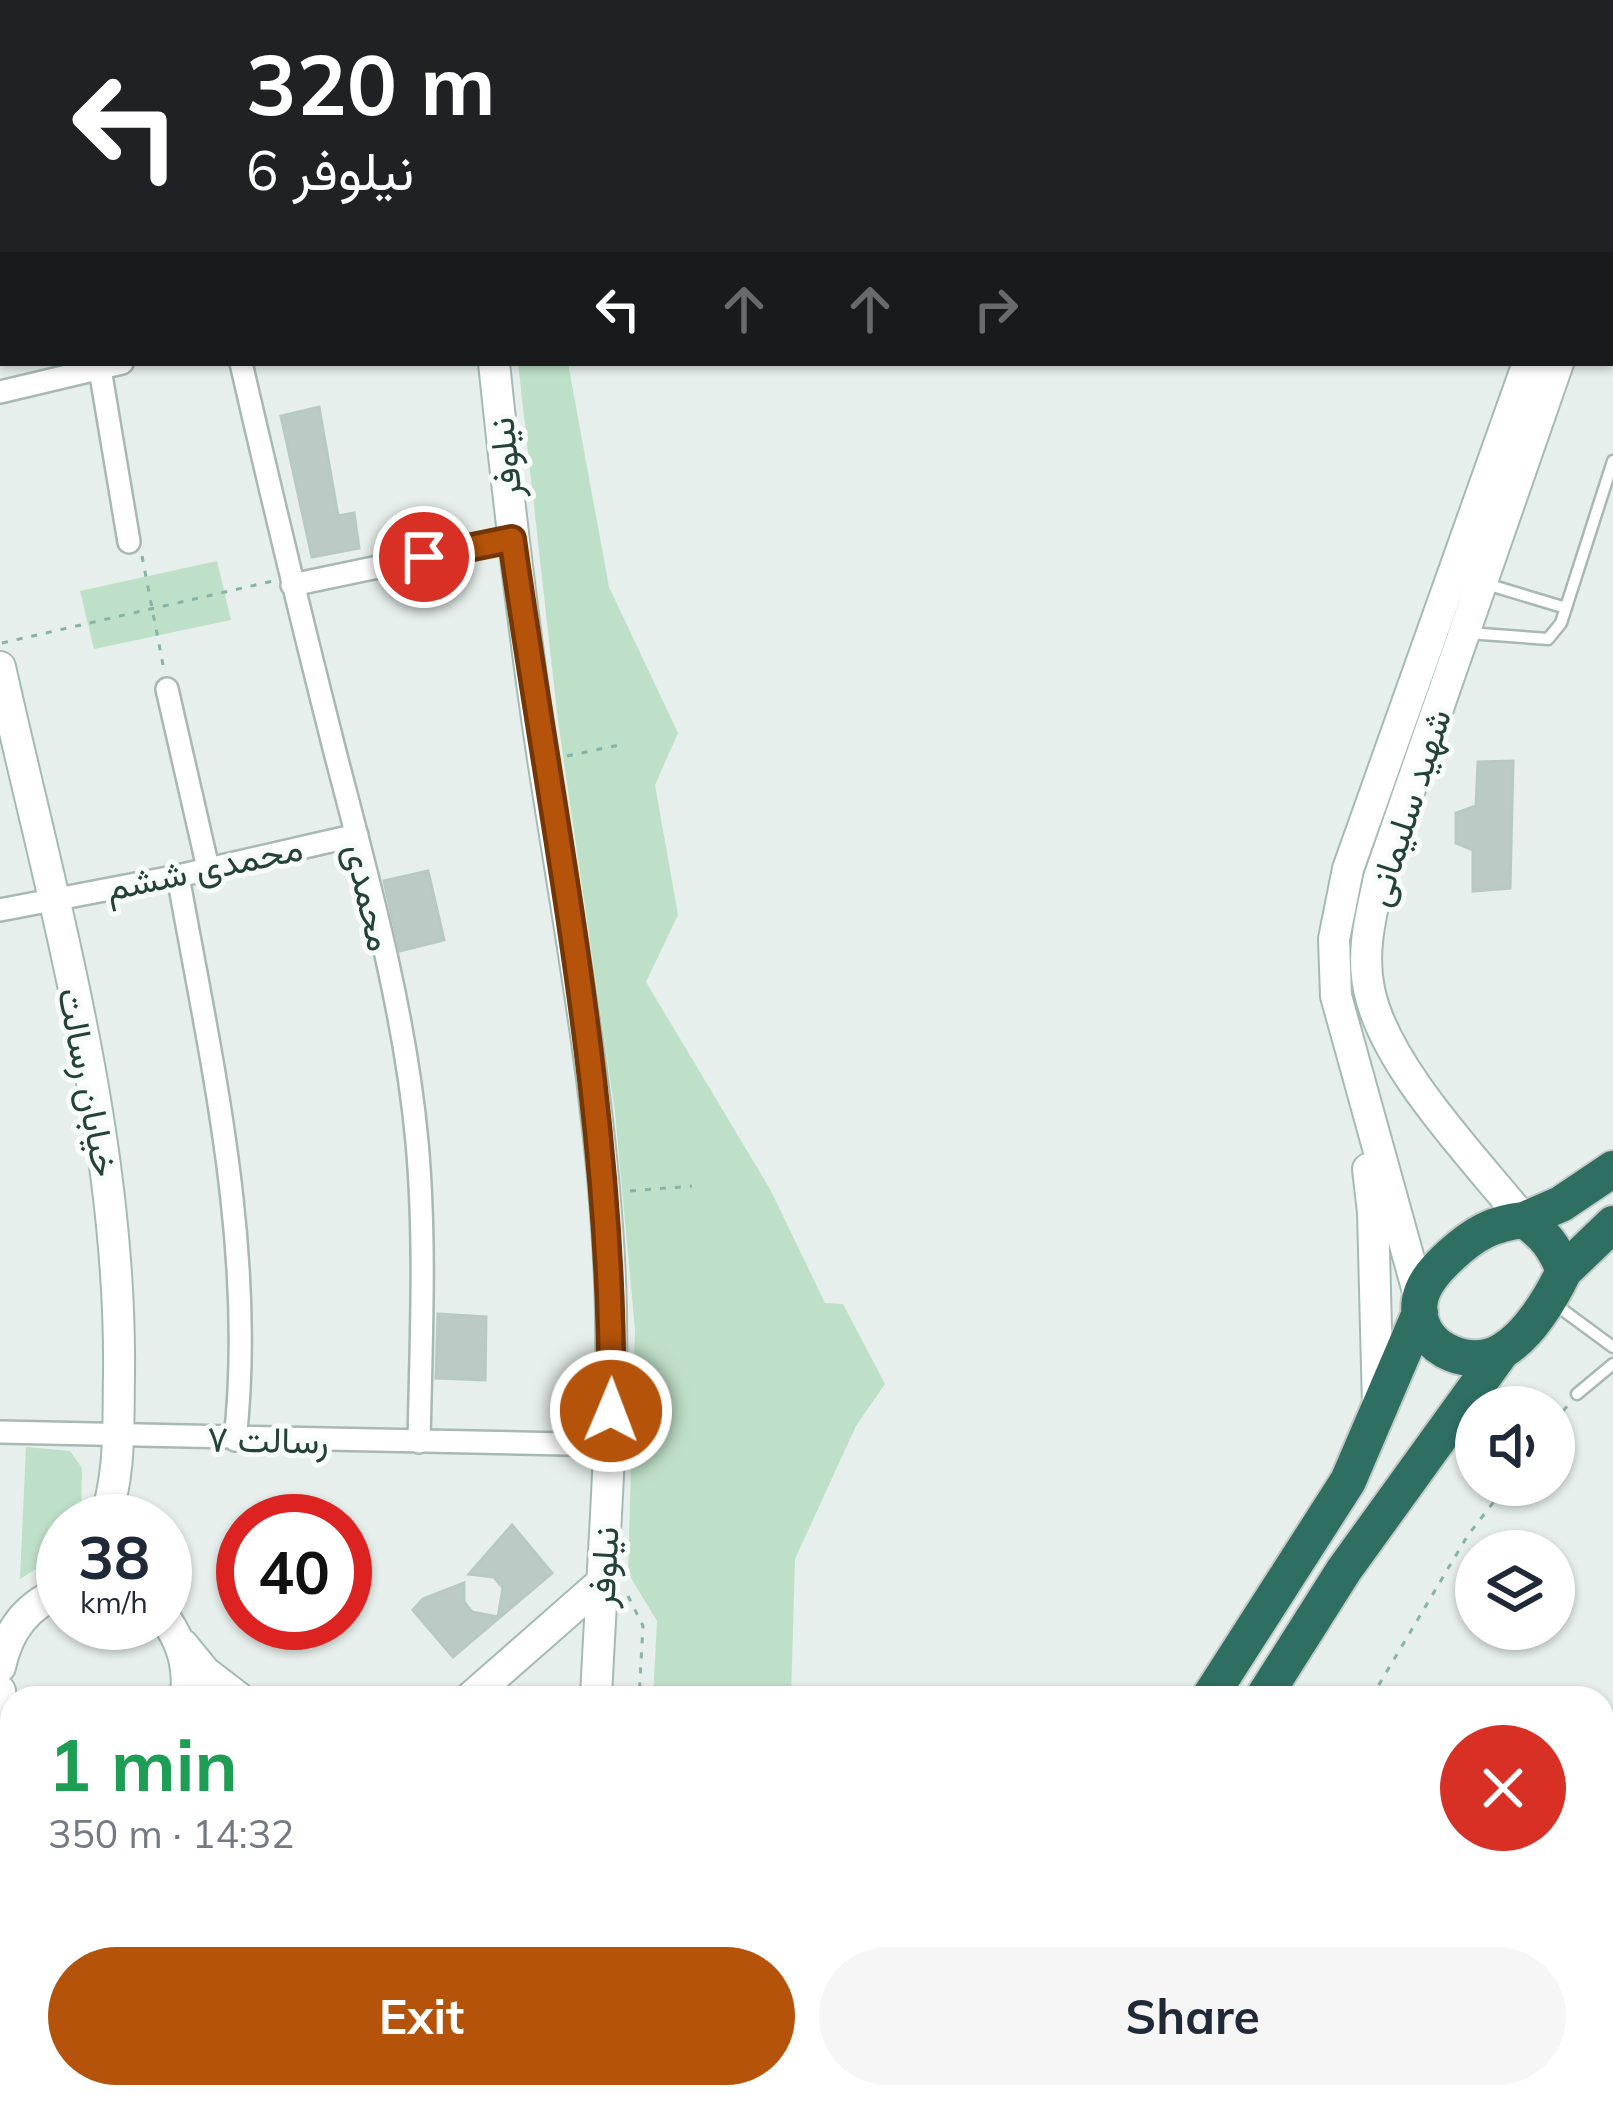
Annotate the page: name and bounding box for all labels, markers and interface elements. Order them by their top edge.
text: 320 m [246,31,496,136]
icon: left [48,48,204,204]
text: نیلوفر 6 [246,136,414,204]
icon: left [585,276,651,342]
icon: ahead [711,276,777,342]
icon: ahead [837,276,903,342]
icon: right [963,276,1029,342]
street label: نیلوفر [477,415,532,502]
pin [373,506,475,608]
icon: arrive [391,524,457,590]
street label: شهید سلیمانی [1354,703,1461,912]
street label: محمدی ششم [102,824,307,912]
street label: محمدی [336,839,404,955]
street label: خیابان رسالت [48,984,129,1180]
position arrow [548,1348,674,1474]
map controls [1455,1386,1575,1650]
button: sound [1455,1386,1575,1506]
street label: رسالت ۷ [207,1415,329,1464]
speed limit sign: 40 [216,1494,372,1650]
text: 38 [78,1519,150,1594]
street label: نیلوفر [578,1525,629,1610]
button: layers [1455,1530,1575,1650]
text: km/h [80,1583,148,1621]
text: 1 min [48,1719,238,1809]
button: close [1440,1725,1566,1851]
text: 350 m · 14:32 [48,1809,294,1858]
button: Exit [48,1947,795,2085]
button: Share [819,1947,1566,2085]

